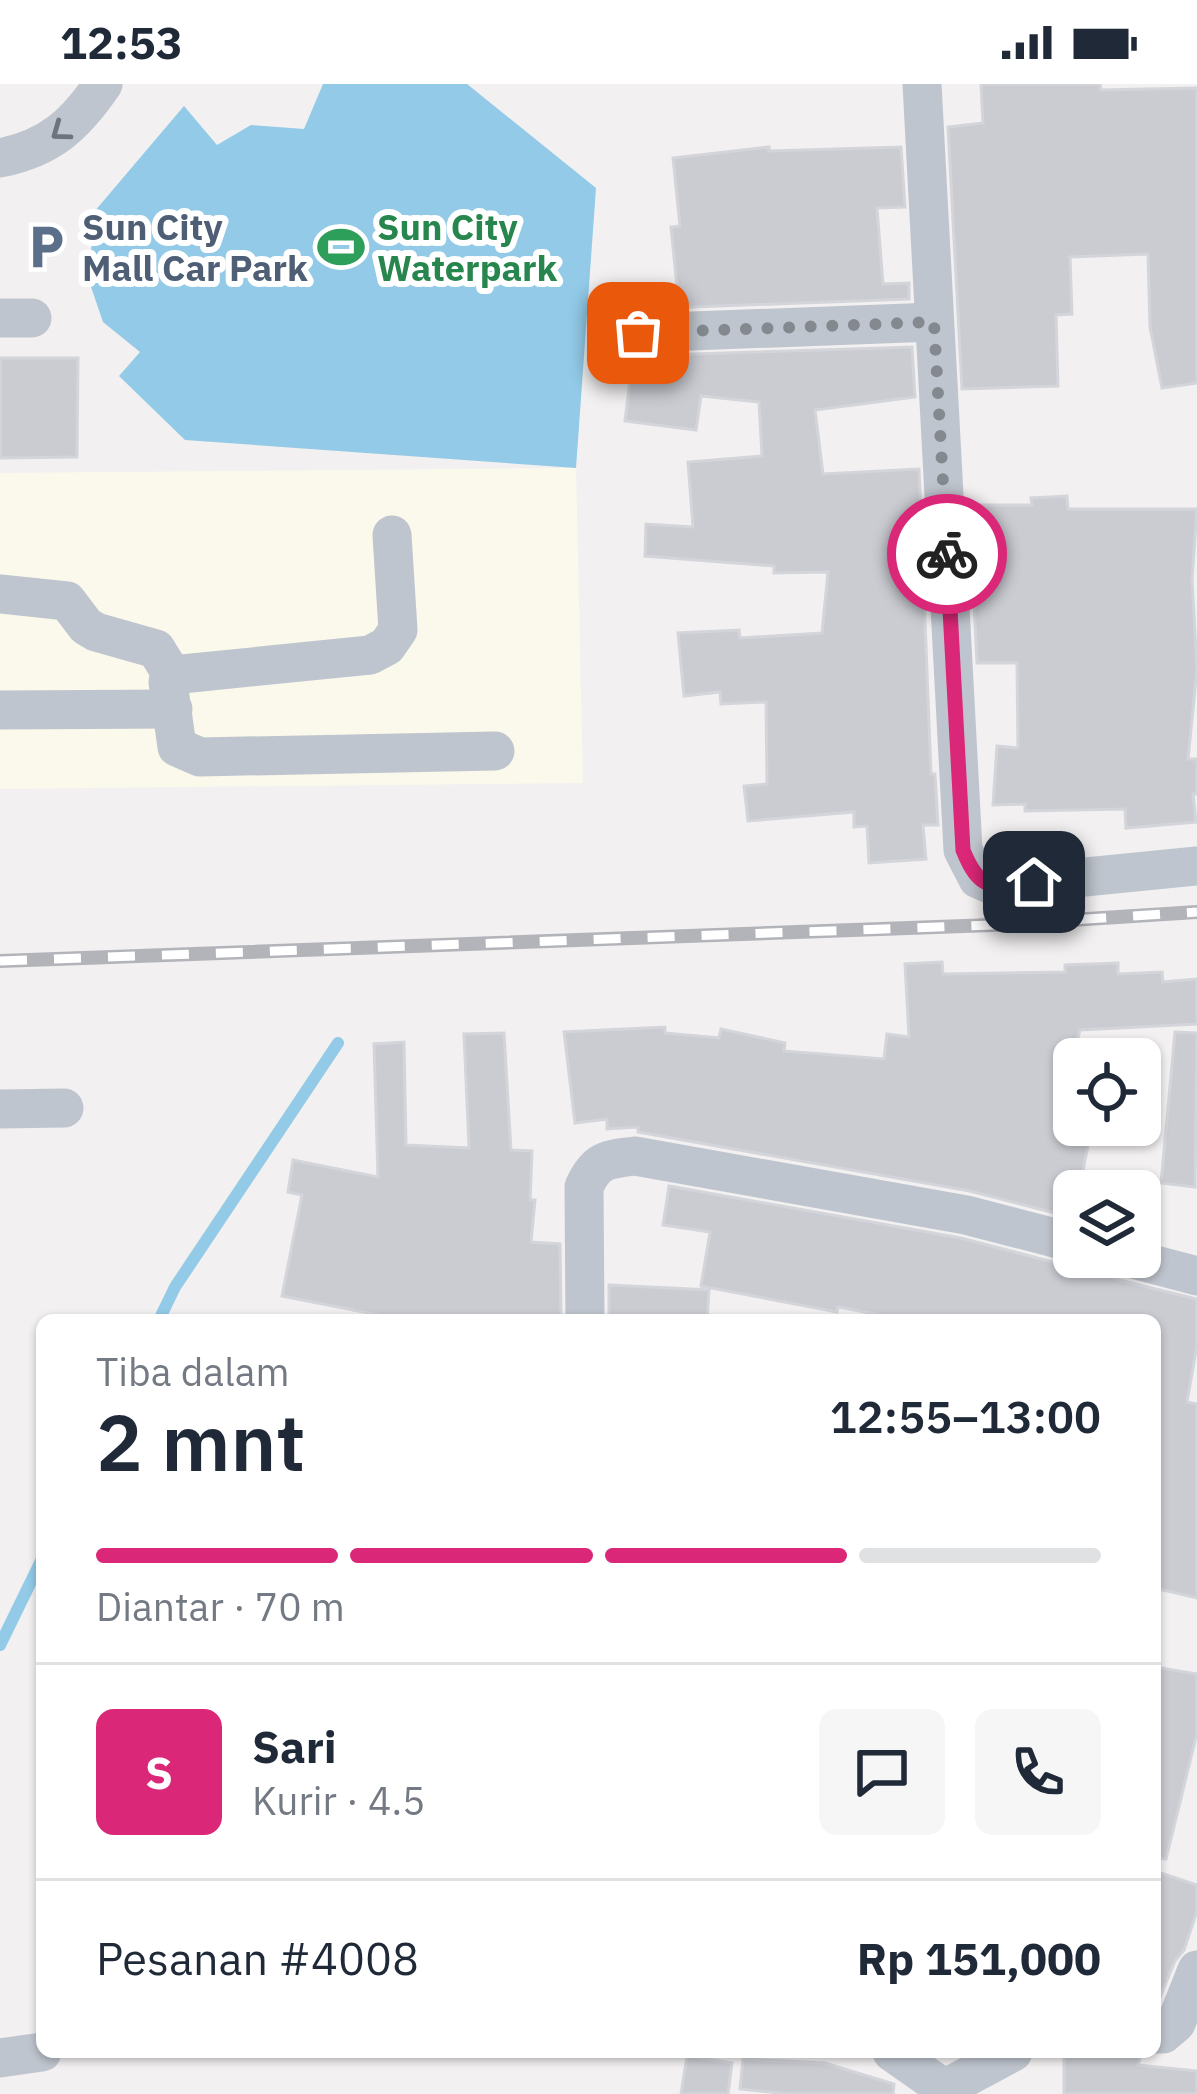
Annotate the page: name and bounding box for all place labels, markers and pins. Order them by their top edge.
place label: Sun City Mall Car Park [82,203,308,291]
place label: Sun City Waterpark [377,203,558,291]
parking icon: Sun City Mall Car Park [21,222,71,272]
sports icon: Sun City Waterpark [316,222,366,272]
pin [587,282,689,384]
pin [983,831,1085,933]

